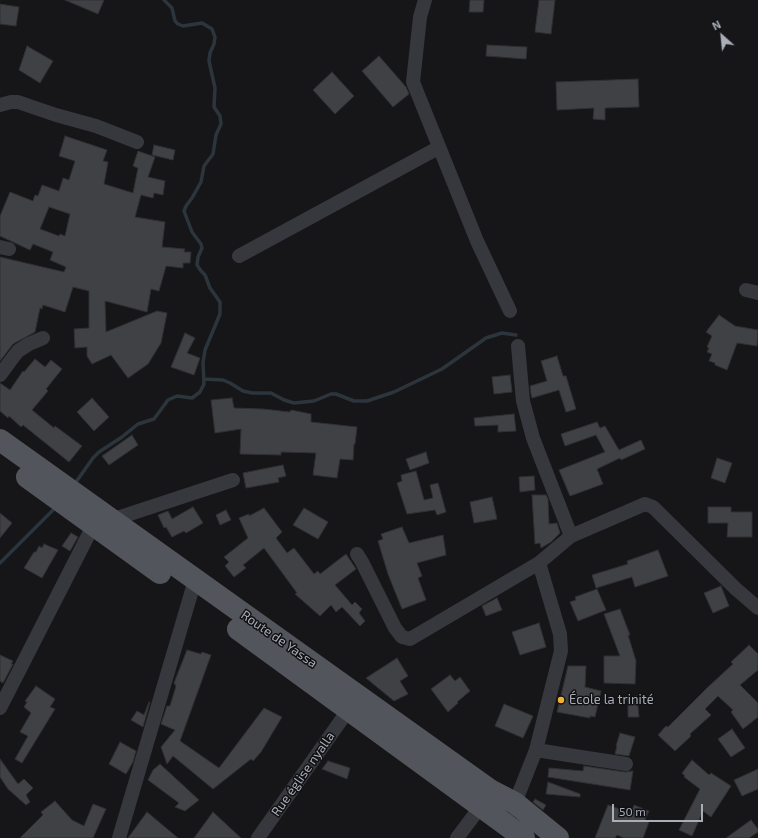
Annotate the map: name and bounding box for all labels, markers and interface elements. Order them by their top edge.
north arrow [702,16,742,56]
text: N [710,17,723,32]
street label: Route de Yassa [238,607,320,671]
place label: École la trinité [569,692,654,708]
marker: École la trinité [556,695,566,705]
street label: Rue église nyalla [268,729,338,819]
scale bar [614,796,705,822]
text: 50 m [619,804,646,818]

